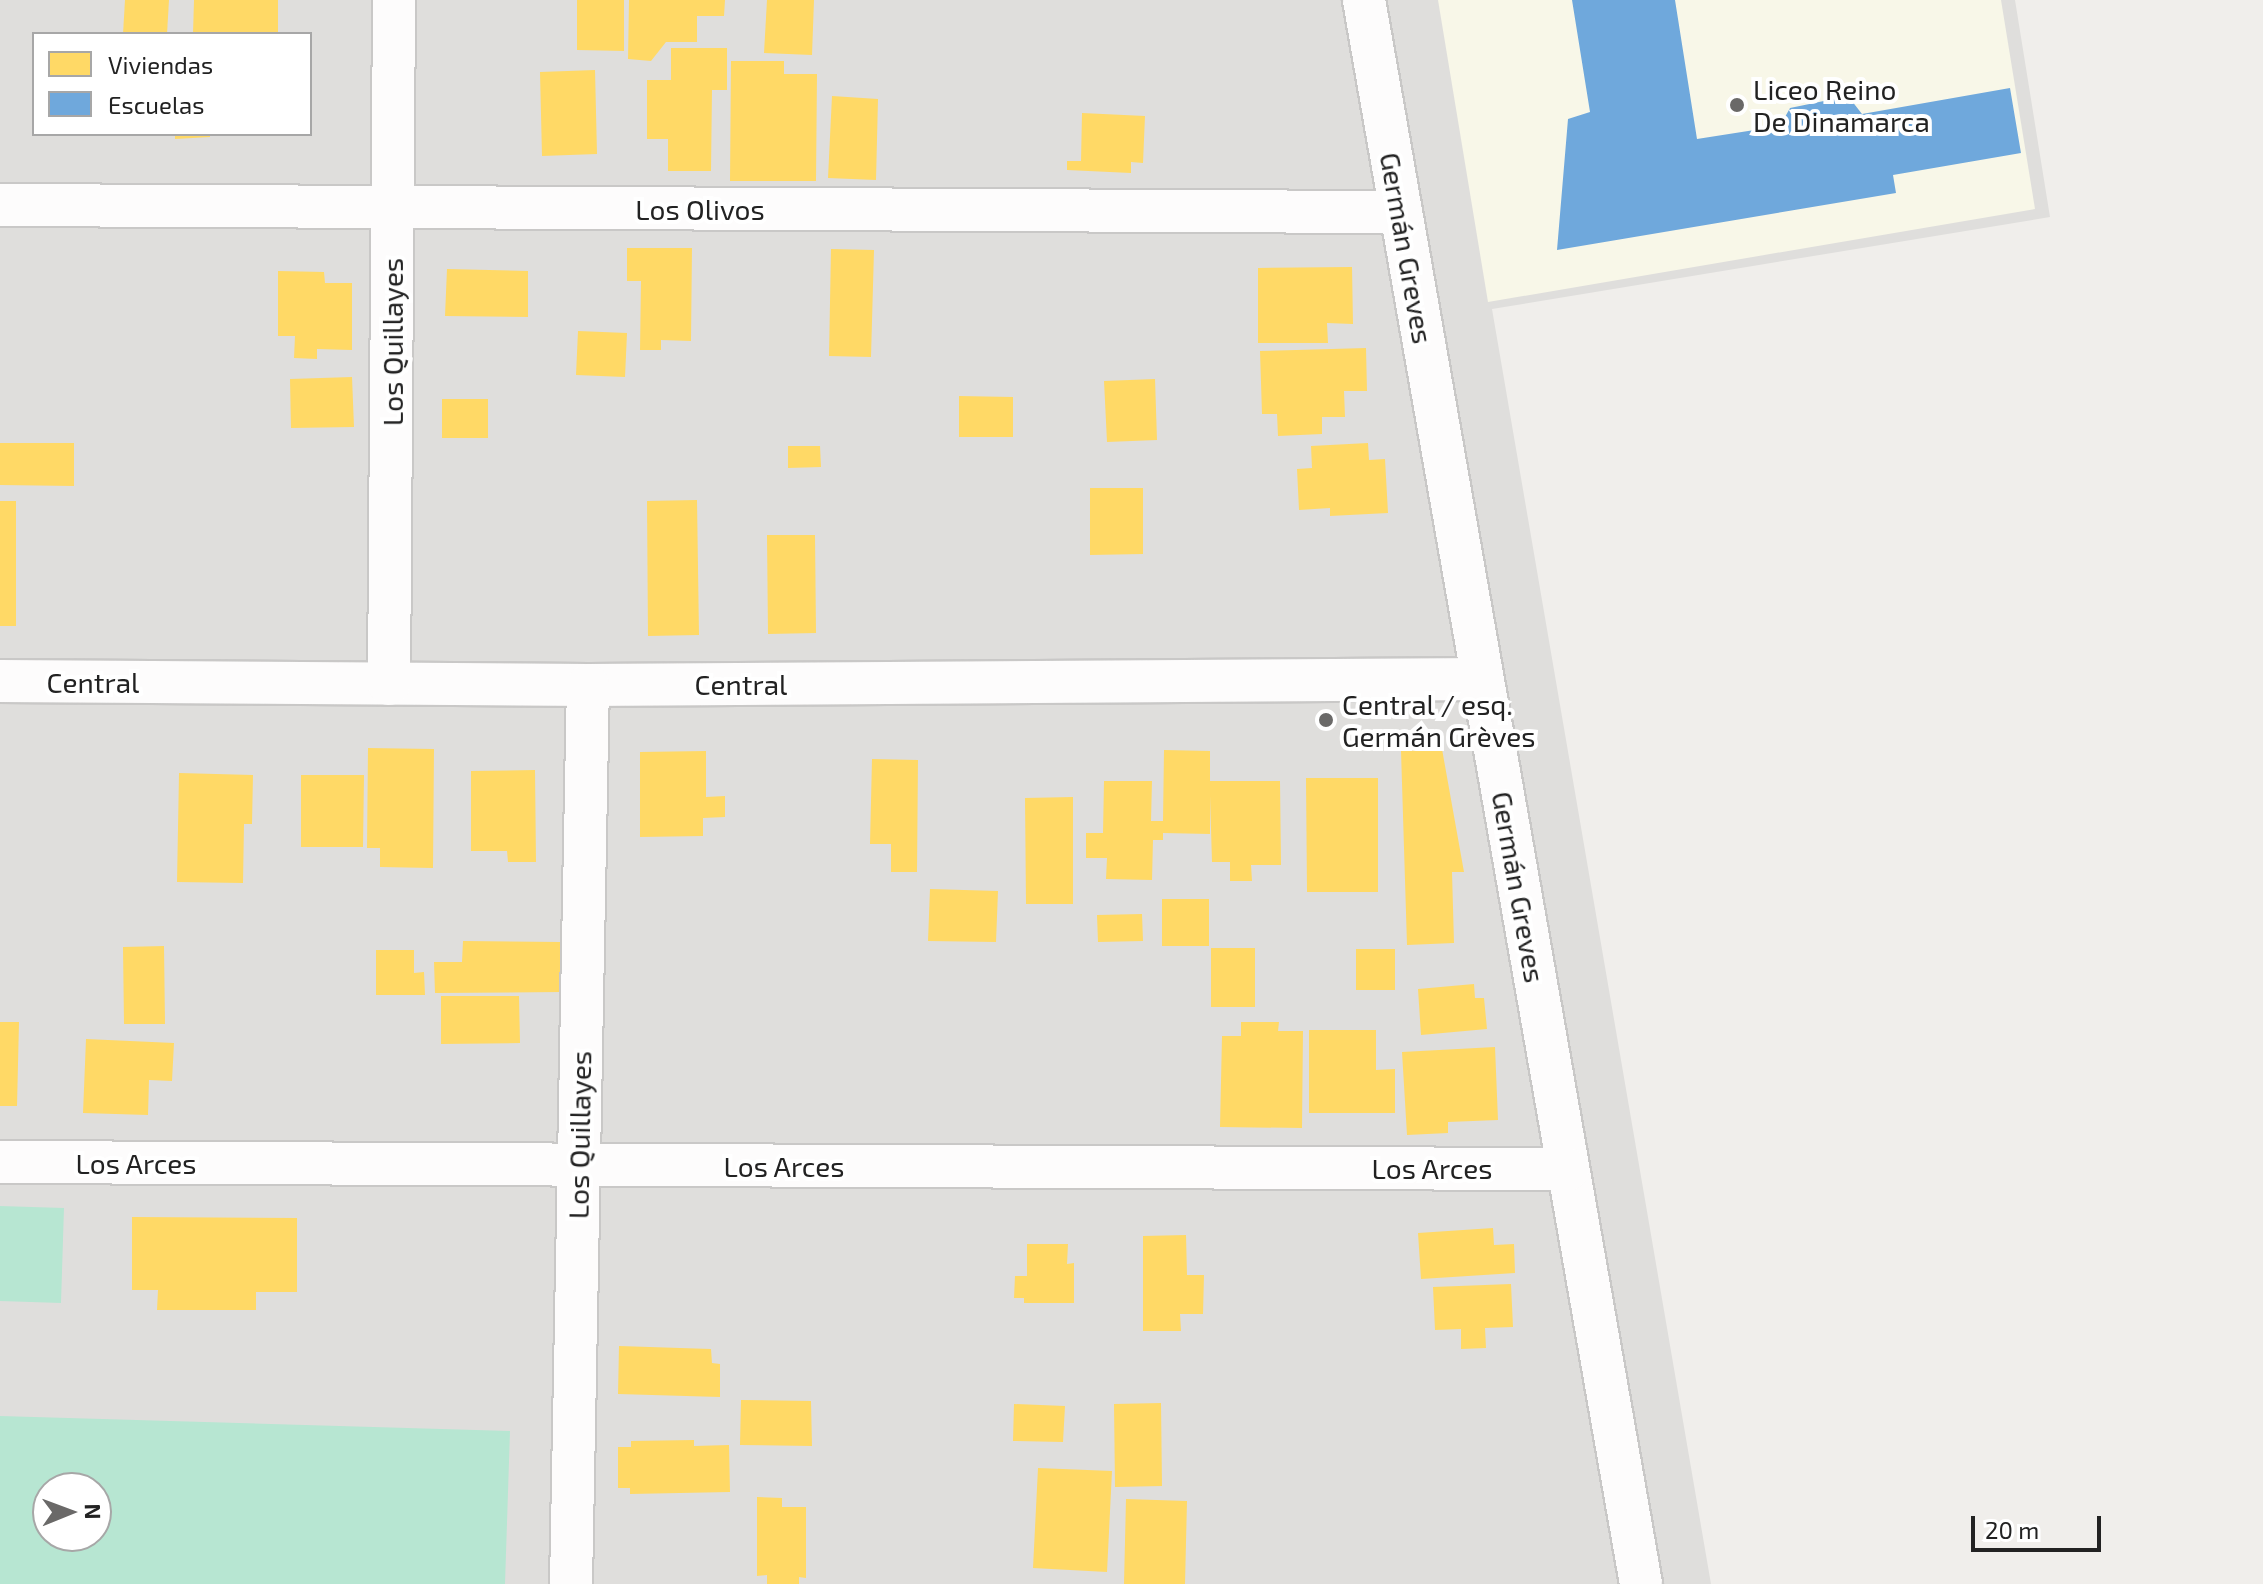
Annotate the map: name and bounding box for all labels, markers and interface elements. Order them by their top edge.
legend [32,32,312,136]
text: Viviendas [108,50,213,79]
place label: Liceo Reino De Dinamarca [1753,72,1930,138]
text: Escuelas [108,90,204,119]
marker: Liceo Reino De Dinamarca [1728,96,1746,114]
street label: Germán Greves [1374,150,1440,346]
street label: Los Olivos [635,192,765,226]
street label: Los Quillayes [375,258,409,426]
street label: Central [47,665,139,699]
street label: Central [695,667,787,701]
place label: Central / esq. Germán Grèves [1342,687,1536,753]
marker: Central / esq. Germán Grèves [1317,711,1335,729]
street label: Germán Greves [1486,789,1552,985]
street label: Los Quillayes [561,1051,597,1219]
street label: Los Arces [75,1146,197,1180]
street label: Los Arces [723,1149,845,1183]
street label: Los Arces [1371,1151,1493,1185]
north arrow [32,1472,112,1552]
scale bar [1975,1500,2105,1550]
text: N [81,1503,107,1520]
text: 20 m [1985,1515,2039,1544]

